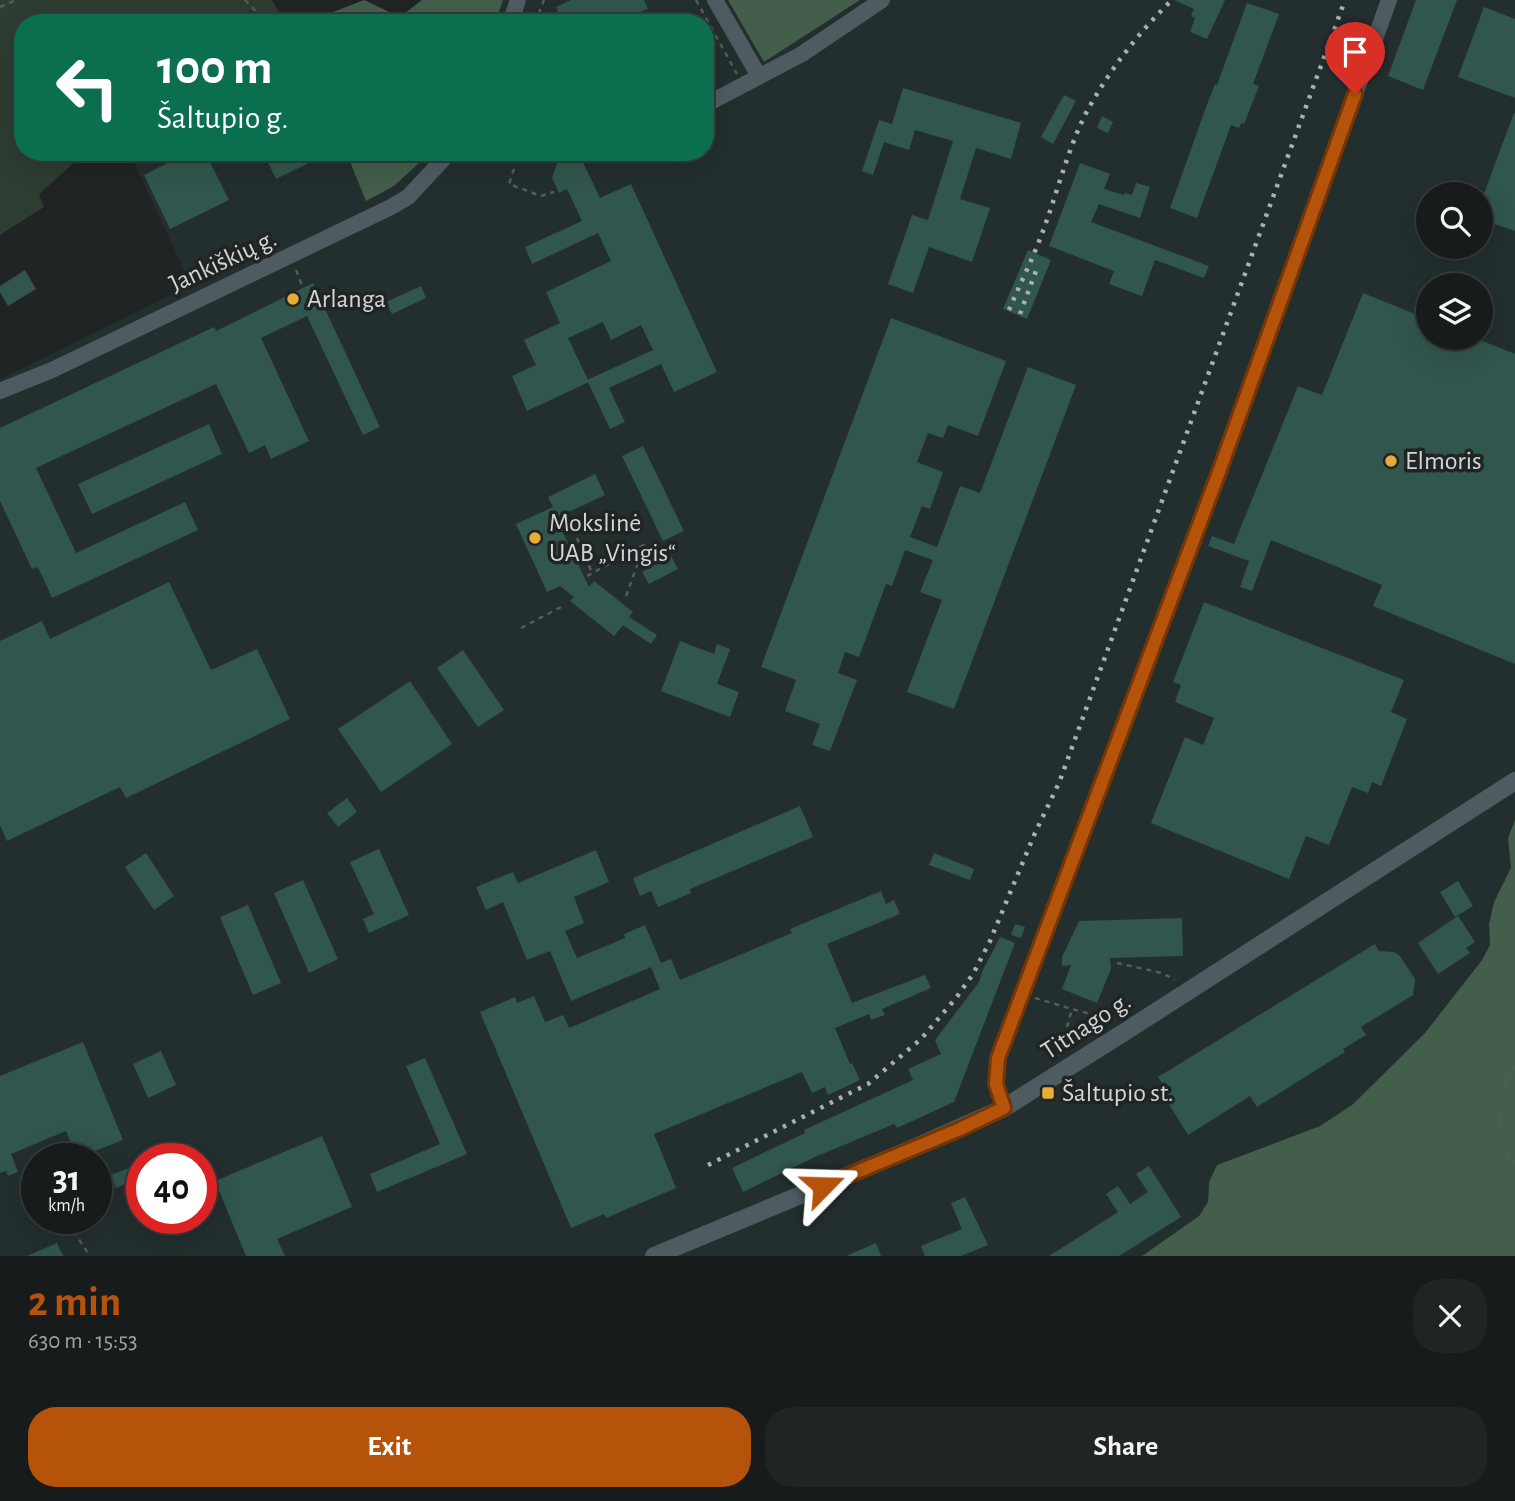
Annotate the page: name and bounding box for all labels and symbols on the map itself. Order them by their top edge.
pin [1325,22,1385,94]
street label: Jankiškių g. [165,225,281,297]
place label: Arlanga [307,286,386,312]
marker: Arlanga [285,291,301,307]
place label: Elmoris [1405,448,1482,474]
marker: Elmoris [1383,453,1399,469]
place label: Mokslinė UAB „Vingis“ [549,510,676,566]
marker: Mokslinė UAB „Vingis“ [527,530,543,546]
street label: Titnago g. [1037,988,1135,1064]
place label: Šaltupio st. [1062,1079,1173,1106]
marker: Šaltupio st. [1040,1085,1056,1101]
speed limit sign: 40 [126,1143,217,1234]
position arrow [786,1149,860,1223]

